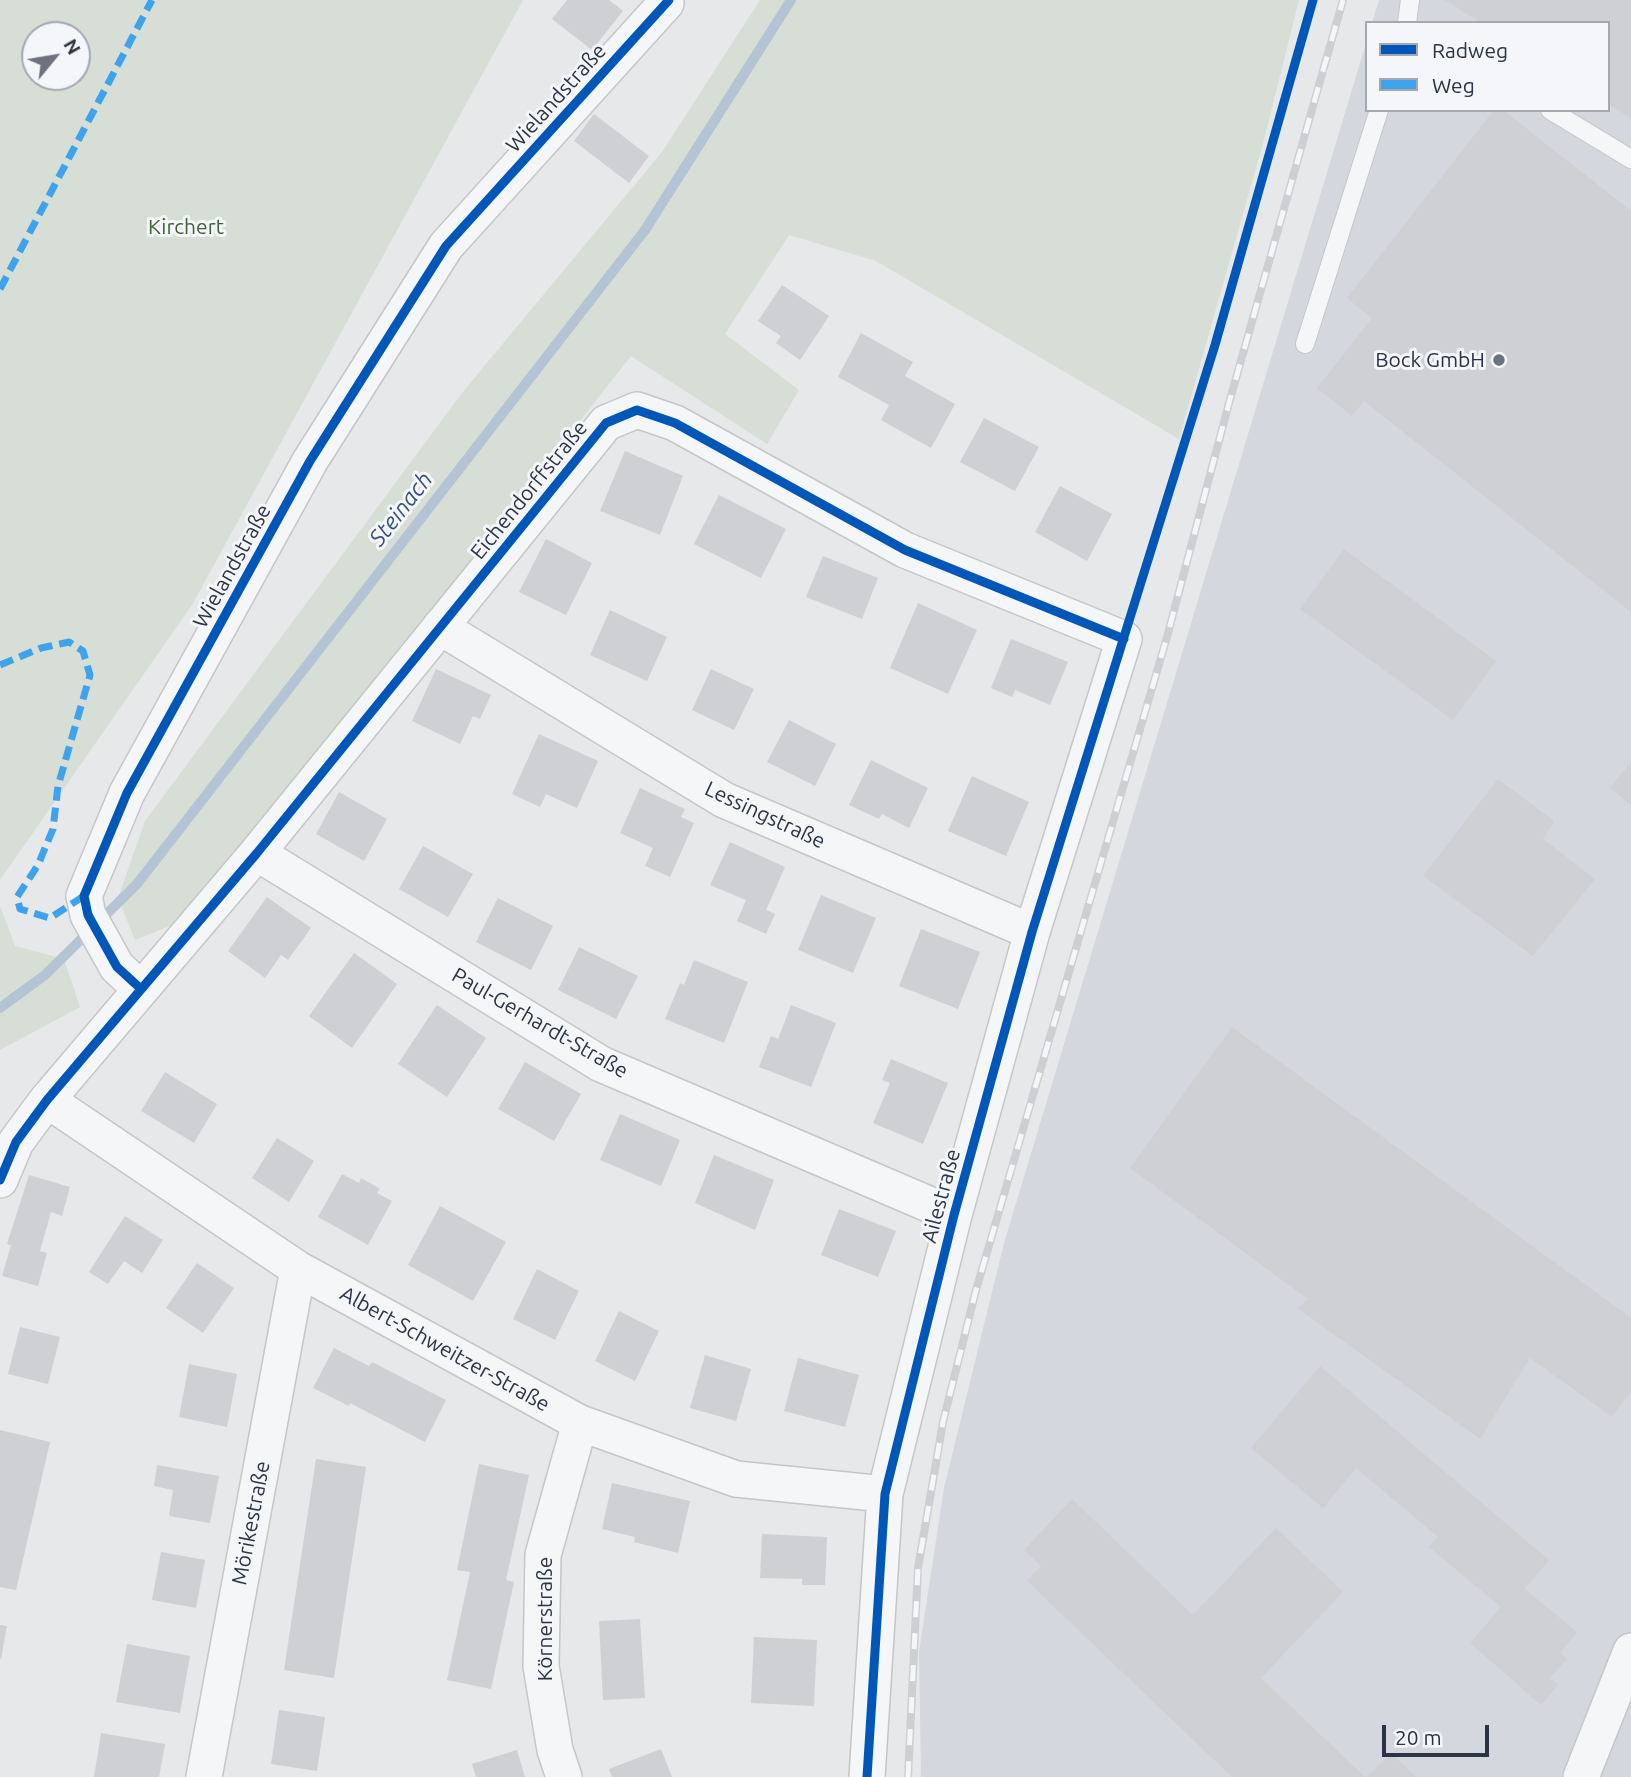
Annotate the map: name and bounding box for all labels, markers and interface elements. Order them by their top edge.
north arrow [21,21,91,91]
legend [1365,21,1610,112]
text: N [59,35,86,58]
street label: Wielandstraße [501,38,611,158]
text: Radweg [1432,38,1508,62]
text: Weg [1432,73,1475,97]
park label: Kirchert [148,214,224,240]
place label: Bock GmbH [1375,347,1485,373]
marker: Bock GmbH [1491,352,1507,368]
street label: Eichendorffstraße [465,416,593,564]
water label: Steinach [363,466,439,552]
street label: Wielandstraße [188,500,276,632]
street label: Lessingstraße [701,776,829,854]
street label: Paul-Gerhardt-Straße [447,962,633,1084]
street label: Ailestraße [916,1146,966,1246]
street label: Albert-Schweitzer-Straße [336,1281,554,1417]
street label: Mörikestraße [227,1459,275,1587]
street label: Körnerstraße [532,1557,558,1681]
scale bar [1386,1710,1493,1754]
text: 20 m [1395,1725,1442,1749]

